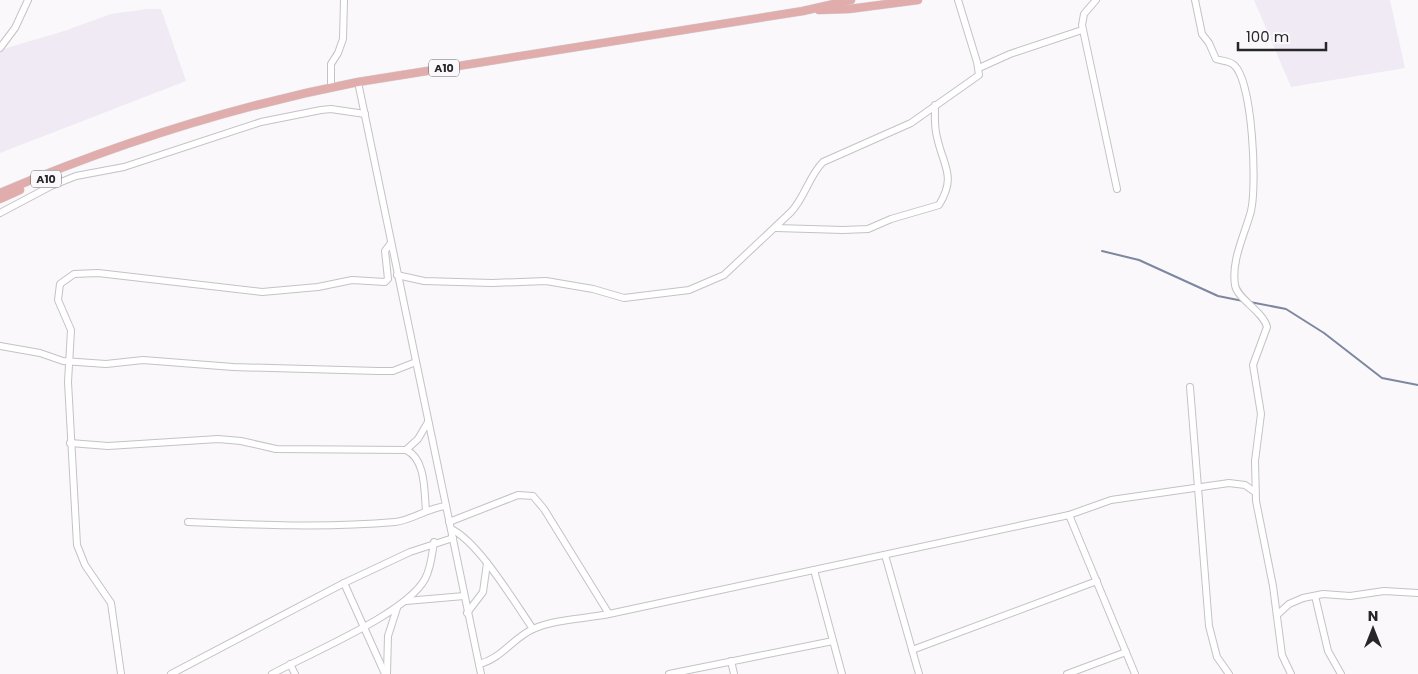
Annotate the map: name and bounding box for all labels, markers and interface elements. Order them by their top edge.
scale bar [1238,20,1326,52]
text: 100 m [1246,26,1289,47]
road number: A10 [429,59,459,76]
road number: A10 [31,170,61,188]
north arrow [1348,604,1398,654]
text: N [1368,606,1378,626]

